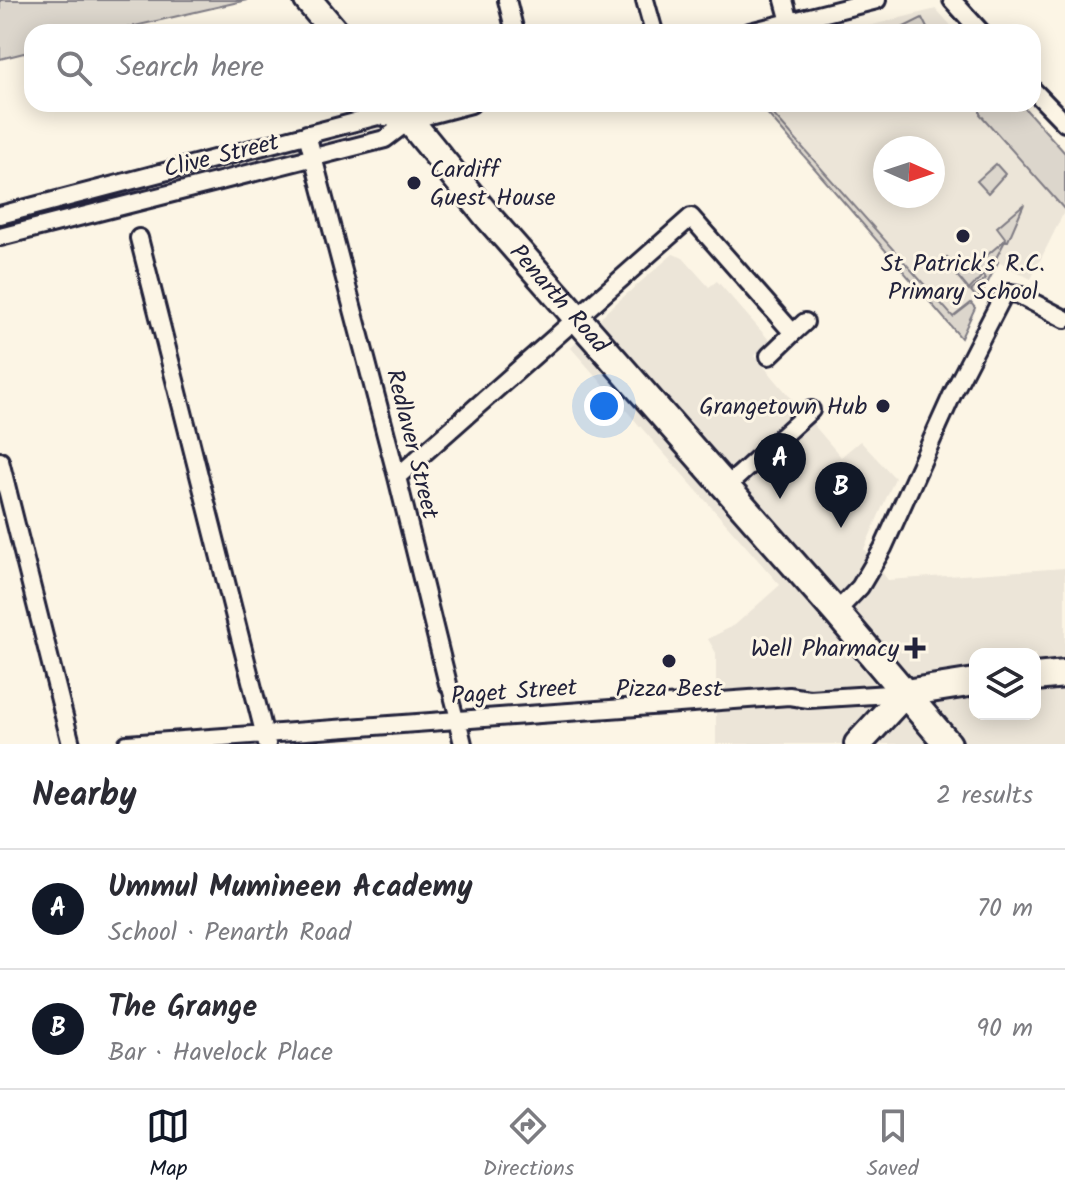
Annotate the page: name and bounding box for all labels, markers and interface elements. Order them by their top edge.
search box [24,24,1041,112]
text: Search here [116,44,264,92]
icon: search [52,46,96,90]
street label: Clive Street [160,123,284,190]
north arrow [873,136,945,208]
place label: Cardiff Guest House [430,151,556,218]
marker: Cardiff Guest House [405,174,423,192]
marker: St Patrick's R.C. Primary School [954,227,972,245]
street label: Penarth Road [499,235,619,364]
place label: St Patrick's R.C. Primary School [881,245,1045,312]
street label: Redlaver Street [374,365,449,524]
your location [584,386,624,426]
place label: Grangetown Hub [699,388,867,427]
marker: Grangetown Hub [874,397,892,415]
pin: A [754,433,806,499]
pin: B [815,462,867,528]
place label: Well Pharmacy [751,630,900,669]
marker: Well Pharmacy [906,639,924,657]
map controls [969,648,1041,720]
button: layers [969,648,1041,720]
marker: Pizza Best [660,652,678,670]
street label: Paget Street [450,669,579,716]
place label: Pizza Best [616,670,723,709]
text: Nearby [32,769,137,823]
text: 2 results [936,775,1033,817]
text: Ummul Mumineen Academy [108,864,473,912]
text: A [50,888,66,930]
text: 70 m [977,888,1033,930]
text: School · Penarth Road [108,912,351,954]
text: The Grange [108,984,257,1032]
text: B [50,1008,66,1050]
text: 90 m [976,1008,1033,1050]
text: Bar · Havelock Place [108,1032,333,1074]
tab: Map [146,1104,190,1187]
tab: Directions [483,1104,574,1187]
tab: Saved [867,1104,919,1187]

